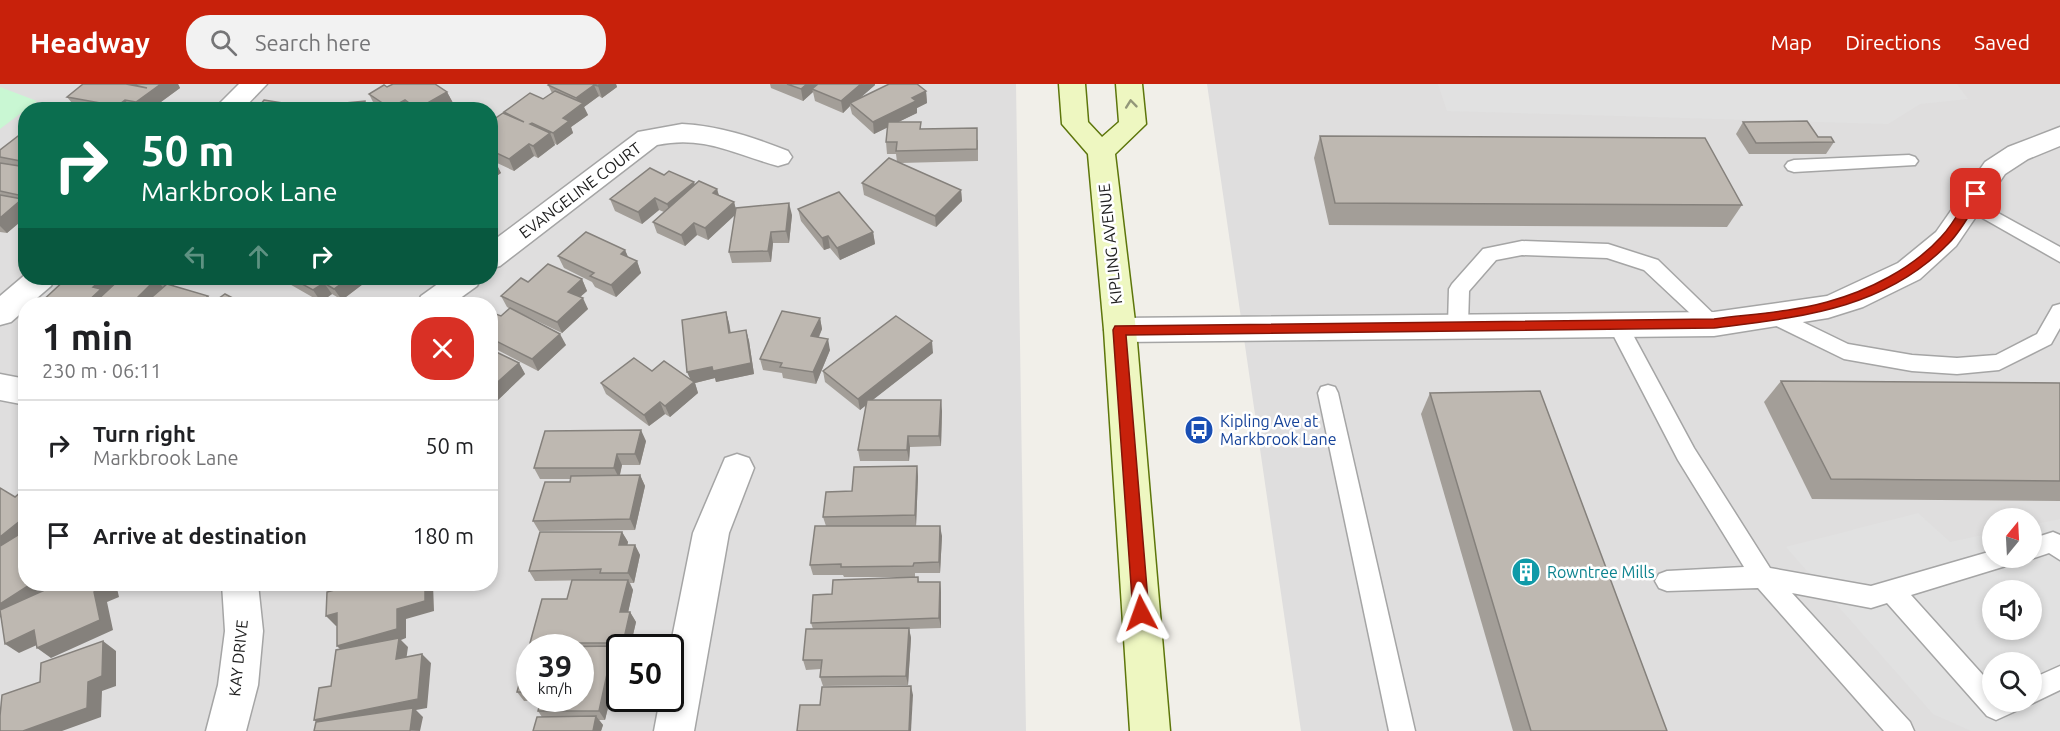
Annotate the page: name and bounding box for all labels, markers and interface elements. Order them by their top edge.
search box [186,15,606,69]
icon: search [207,26,240,59]
text: Headway [30,27,150,58]
text: Search here [255,30,371,55]
text: Map [1771,30,1812,54]
text: Directions [1845,30,1941,54]
text: Saved [1974,30,2030,54]
one-way arrow [1126,100,1138,109]
icon: right [42,126,120,204]
text: 50 m [141,127,235,174]
street label: EVANGELINE COURT [516,138,645,242]
pin [1950,168,2001,219]
text: Markbrook Lane [141,176,338,206]
icon: arrive [1959,177,1992,210]
street label: KIPLING AVENUE [1095,183,1125,305]
icon: left [179,240,212,273]
icon: ahead [242,240,275,273]
icon: right [305,240,338,273]
text: 1 min [42,316,133,357]
button: close [411,317,474,380]
text: 230 m · 06:11 [42,359,162,382]
place label: Kipling Ave at Markbrook Lane [1220,412,1337,448]
bus stop icon: Kipling Ave at Markbrook Lane [1183,414,1215,446]
text: Turn right [93,421,195,446]
icon: right [42,429,75,462]
text: 50 m [425,433,474,458]
text: Markbrook Lane [93,446,239,469]
north arrow [1982,508,2042,568]
map controls [1982,508,2042,712]
icon: arrive [42,519,75,552]
text: Arrive at destination [93,523,307,548]
text: 180 m [413,523,474,548]
building icon: Rowntree Mills [1510,556,1542,588]
place label: Rowntree Mills [1547,563,1655,581]
button: sound [1982,580,2042,640]
position arrow [1109,581,1173,645]
street label: KAY DRIVE [225,619,251,697]
speed limit sign: 50 [606,634,684,712]
text: 39 [538,649,572,683]
button: search [1982,652,2042,712]
text: km/h [538,680,572,697]

